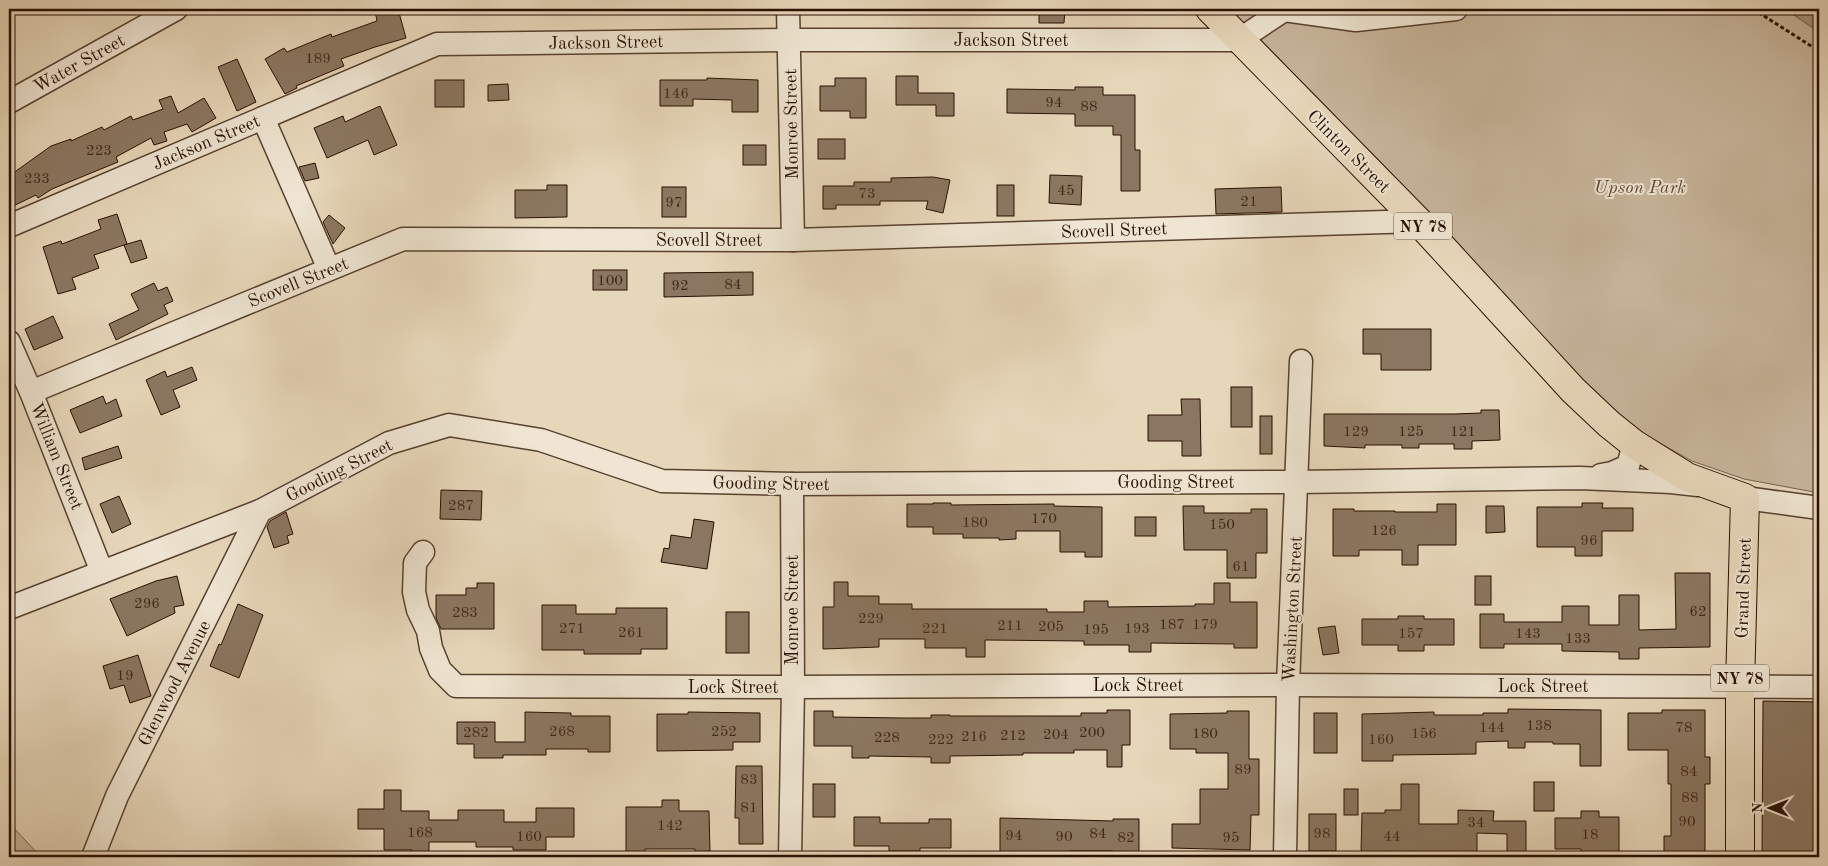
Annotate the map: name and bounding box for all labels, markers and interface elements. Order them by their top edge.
street label: Water Street [31,31,128,96]
street label: Jackson Street [953,32,1069,50]
street label: Jackson Street [548,33,664,53]
house number: 189 [305,52,331,67]
street label: Monroe Street [782,68,802,180]
house number: 146 [663,87,689,102]
house number: 94 [1045,96,1063,111]
house number: 88 [1080,100,1098,115]
street label: Clinton Street [1303,107,1393,197]
street label: Jackson Street [150,112,263,174]
house number: 223 [86,144,112,159]
house number: 233 [24,172,50,187]
park label: Upson Park [1594,179,1686,197]
house number: 45 [1057,184,1075,199]
house number: 73 [858,187,876,202]
house number: 21 [1240,195,1258,210]
house number: 97 [665,196,683,211]
road number: NY 78 [1394,212,1452,240]
street label: Scovell Street [1060,220,1168,242]
street label: Scovell Street [656,232,762,250]
street label: Scovell Street [246,255,351,311]
house number: 100 [597,274,623,289]
house number: 84 [724,278,742,293]
house number: 92 [671,279,689,294]
street label: William Street [26,400,86,513]
house number: 129 [1343,425,1369,440]
house number: 125 [1398,425,1424,440]
house number: 121 [1450,425,1476,440]
street label: Gooding Street [283,436,396,506]
street label: Gooding Street [712,474,830,494]
street label: Gooding Street [1117,474,1235,492]
house number: 287 [448,499,474,514]
house number: 170 [1031,512,1057,527]
house number: 180 [962,516,988,531]
house number: 150 [1209,518,1235,533]
house number: 126 [1371,524,1397,539]
house number: 96 [1580,534,1598,549]
street label: Washington Street [1280,536,1306,683]
street label: Grand Street [1733,537,1755,639]
street label: Monroe Street [784,554,802,666]
house number: 61 [1232,560,1250,575]
house number: 296 [134,597,160,612]
house number: 62 [1689,605,1707,620]
house number: 283 [452,606,478,621]
house number: 229 [858,612,884,627]
street label: Glenwood Avenue [135,618,214,749]
house number: 187 [1159,618,1185,633]
house number: 179 [1192,618,1218,633]
house number: 211 [997,619,1023,634]
house number: 205 [1038,620,1064,635]
house number: 271 [559,622,585,637]
house number: 221 [922,622,948,637]
house number: 193 [1124,622,1150,637]
house number: 195 [1083,623,1109,638]
house number: 261 [618,626,644,641]
house number: 157 [1398,627,1424,642]
house number: 143 [1515,627,1541,642]
house number: 133 [1565,632,1591,647]
road number: NY 78 [1711,664,1769,691]
house number: 19 [116,669,134,684]
street label: Lock Street [1093,677,1183,695]
street label: Lock Street [1498,678,1588,696]
street label: Lock Street [688,679,778,697]
house number: 138 [1526,719,1552,734]
house number: 144 [1479,721,1505,736]
house number: 78 [1675,721,1693,736]
house number: 268 [549,725,575,740]
house number: 252 [711,725,737,740]
house number: 282 [463,726,489,741]
house number: 200 [1079,726,1105,741]
house number: 180 [1192,727,1218,742]
house number: 156 [1411,727,1437,742]
house number: 204 [1043,728,1069,743]
house number: 212 [1000,729,1026,744]
house number: 216 [961,730,987,745]
house number: 228 [874,731,900,746]
house number: 222 [928,733,954,748]
house number: 160 [1368,733,1394,748]
house number: 89 [1234,763,1252,778]
house number: 84 [1680,765,1698,780]
house number: 83 [740,773,758,788]
north arrow [1746,784,1796,834]
house number: 88 [1681,791,1699,806]
house number: 81 [740,801,758,816]
text: N [1751,802,1765,813]
house number: 90 [1678,815,1696,830]
house number: 34 [1467,816,1485,831]
house number: 142 [657,819,683,834]
house number: 168 [407,826,433,841]
house number: 84 [1089,827,1107,842]
house number: 98 [1313,827,1331,842]
house number: 18 [1581,828,1599,843]
house number: 94 [1005,829,1023,844]
house number: 160 [516,830,542,845]
house number: 90 [1055,830,1073,845]
house number: 44 [1383,830,1401,845]
house number: 82 [1117,831,1135,846]
house number: 95 [1222,831,1240,846]

